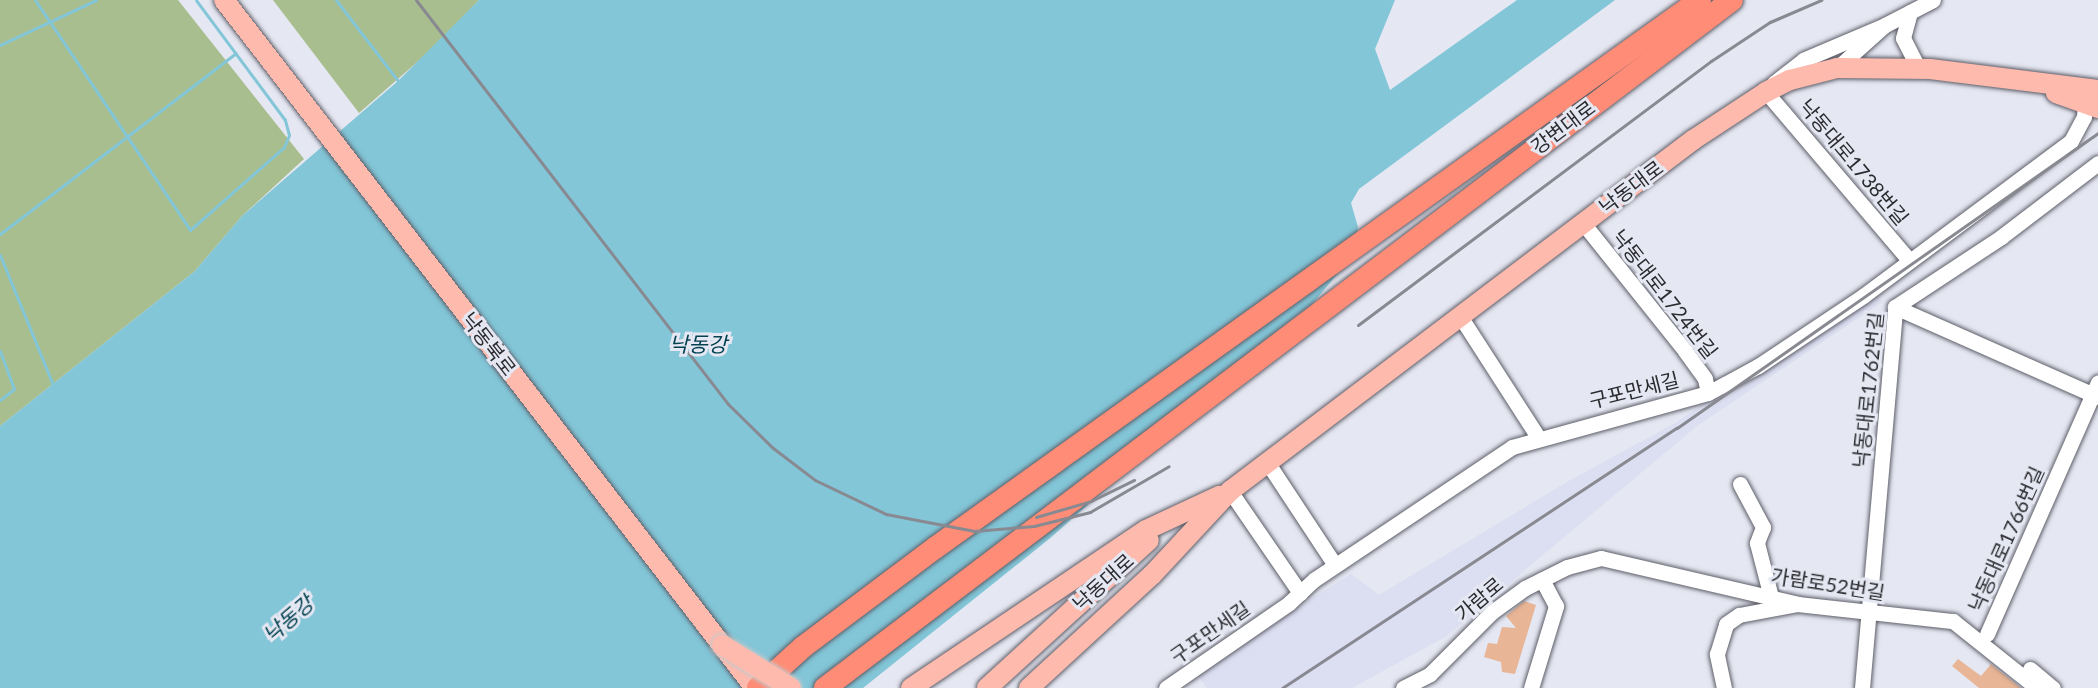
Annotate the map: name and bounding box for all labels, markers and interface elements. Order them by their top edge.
street label: 낙동대로1738번길 [1794,94,1914,230]
street label: 강변대로 [1526,95,1600,159]
street label: 낙동대로 [1594,155,1668,219]
street label: 낙동대로1724번길 [1607,225,1723,363]
street label: 낙동북로 [457,308,521,380]
street label: 낙동대로1762번길 [1848,311,1888,469]
water label: 낙동강 [669,331,727,357]
street label: 구포만세길 [1586,367,1682,413]
street label: 낙동대로1766번길 [1963,462,2049,616]
street label: 낙동대로 [1068,548,1138,616]
street label: 가람로52번길 [1769,563,1887,605]
street label: 가람로 [1450,572,1508,626]
water label: 낙동강 [258,590,318,648]
street label: 구포만세길 [1165,596,1255,668]

